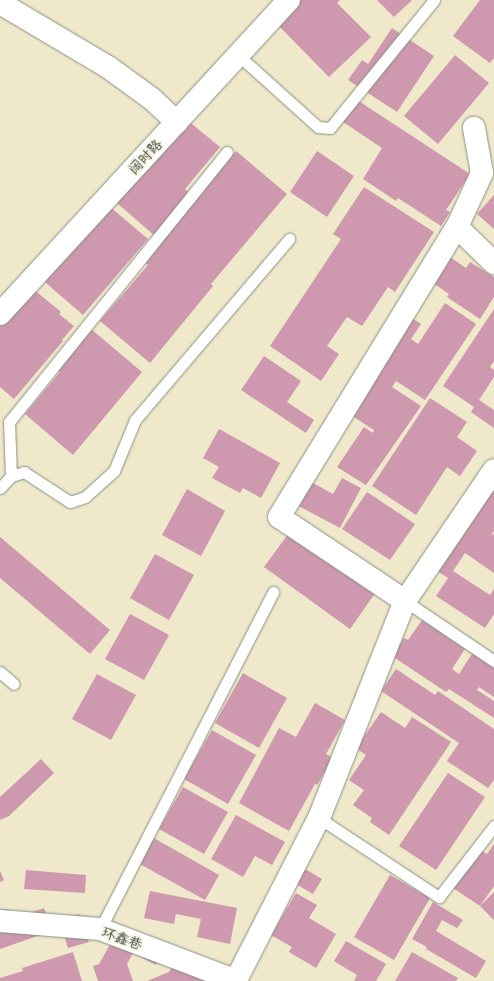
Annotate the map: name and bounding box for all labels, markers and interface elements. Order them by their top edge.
street label: 阔时路 [125,136,165,178]
street label: 环鑫巷 [99,923,145,953]

